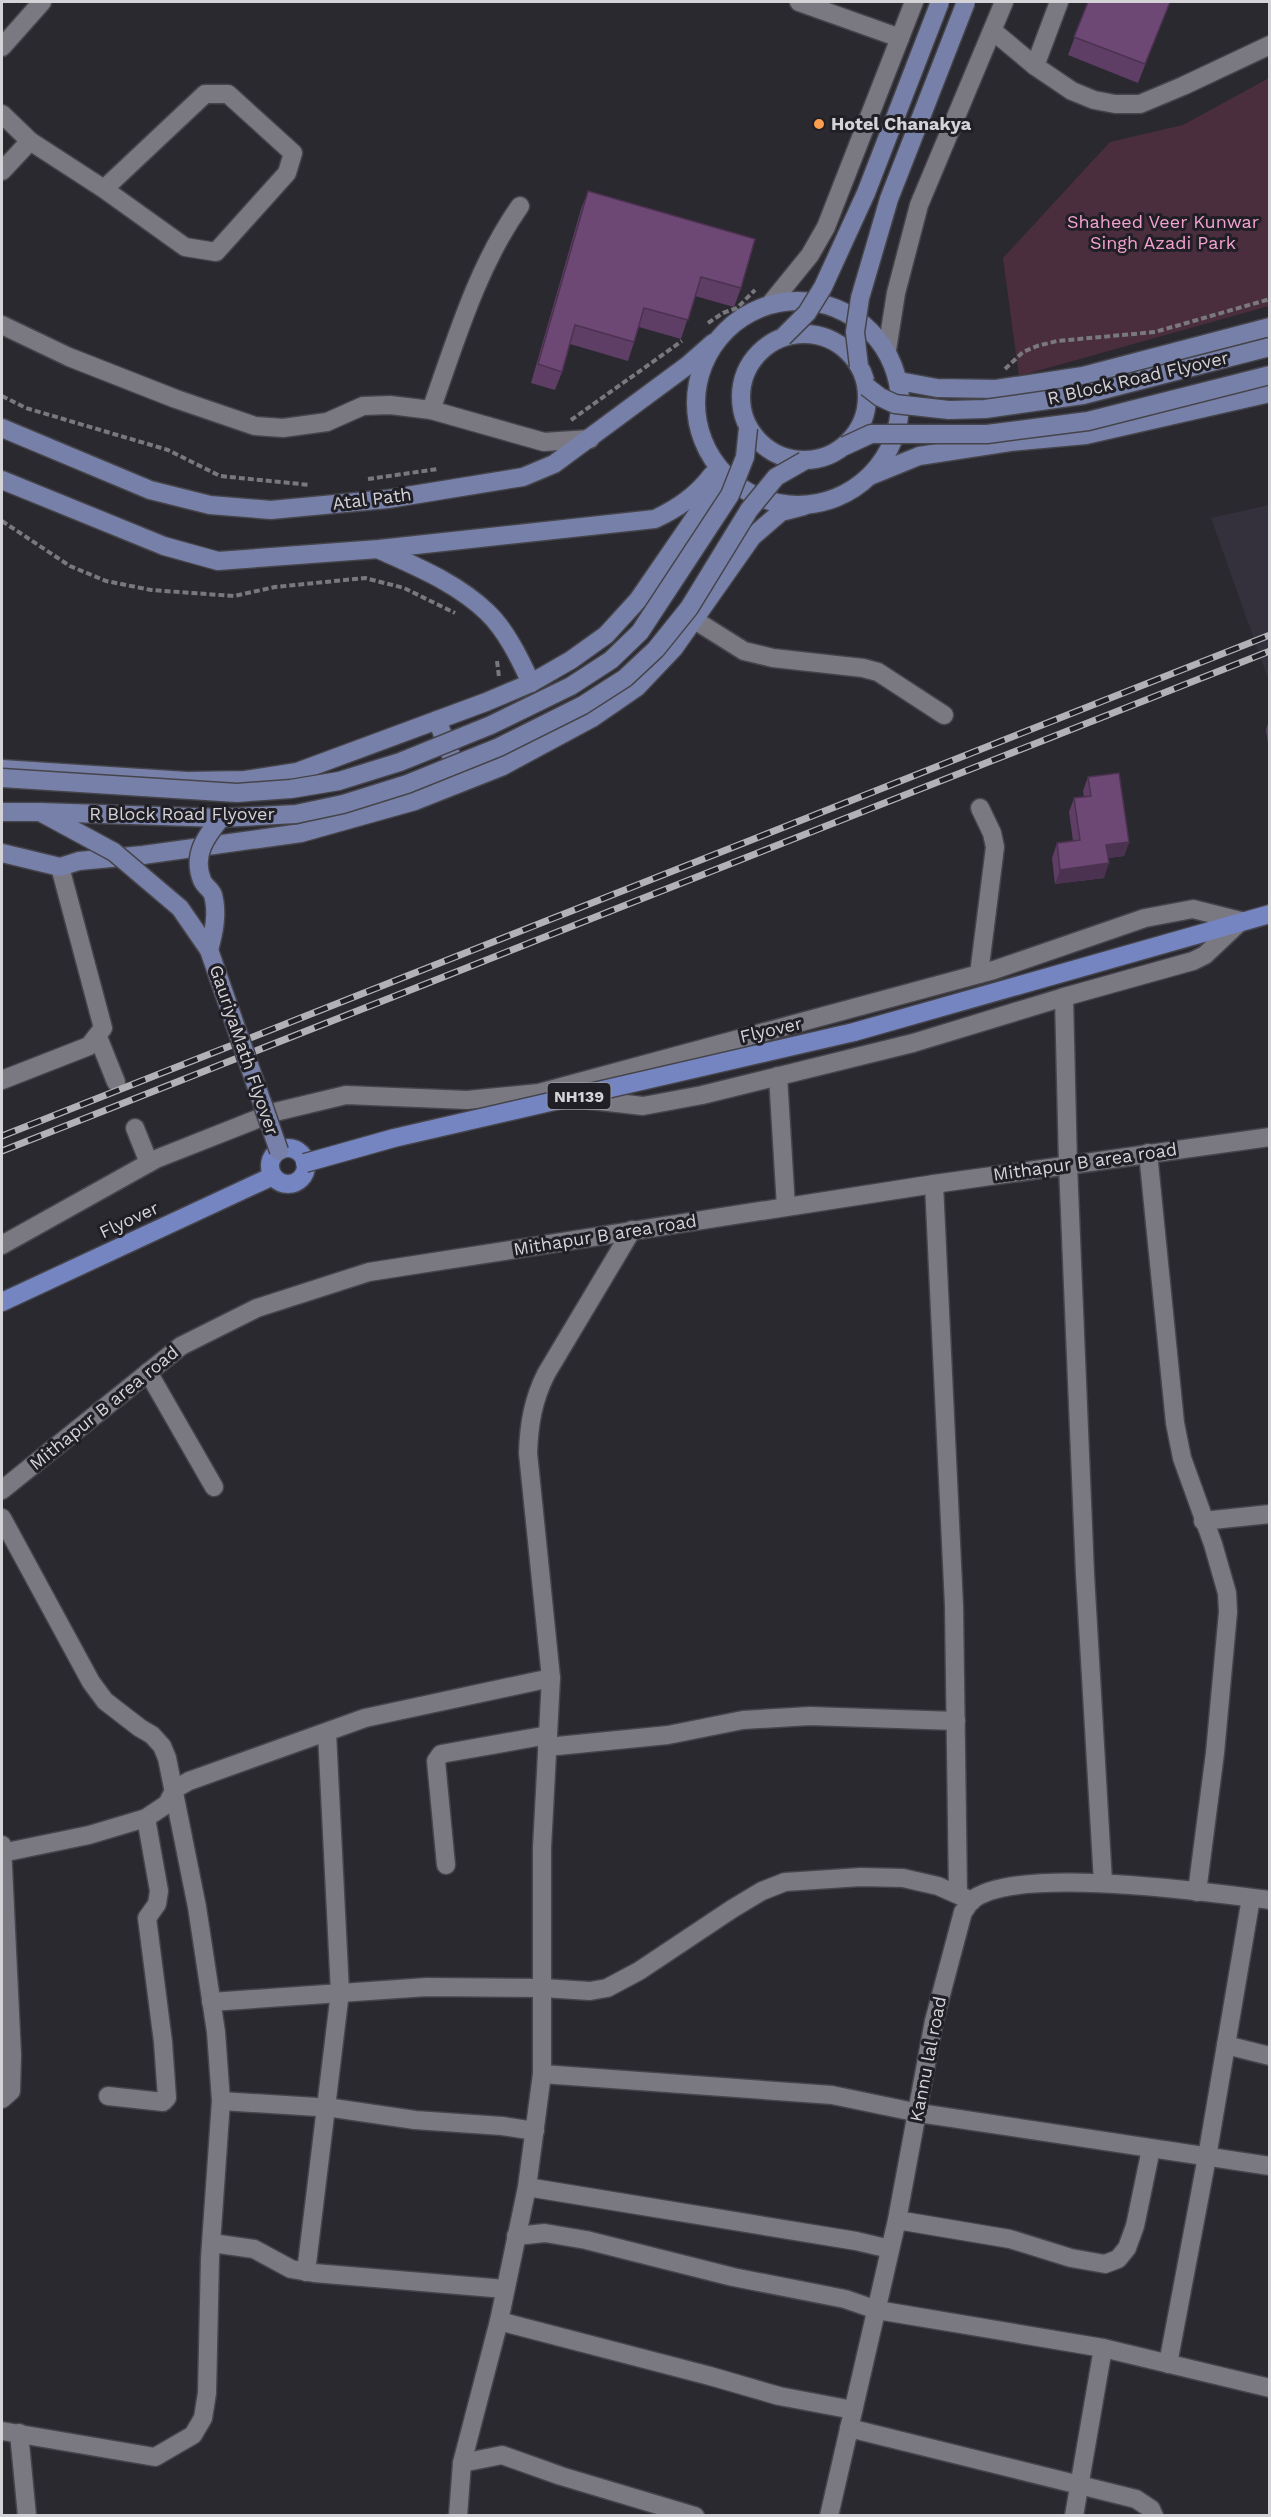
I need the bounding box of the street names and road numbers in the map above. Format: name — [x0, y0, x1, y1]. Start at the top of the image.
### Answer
street label: R Block Road Flyover — [1045, 346, 1231, 409]
street label: Atal Path — [331, 483, 413, 514]
street label: R Block Road Flyover — [89, 803, 275, 824]
street label: GauriyaMath Flyover — [205, 962, 284, 1138]
street label: Flyover — [738, 1012, 804, 1047]
road number: NH139 — [548, 1083, 610, 1109]
street label: Mithapur B area road — [992, 1138, 1178, 1185]
street label: Flyover — [96, 1197, 162, 1242]
street label: Mithapur B area road — [512, 1210, 698, 1259]
street label: Mithapur B area road — [25, 1341, 182, 1474]
street label: Kannu lal road — [905, 1994, 950, 2123]

